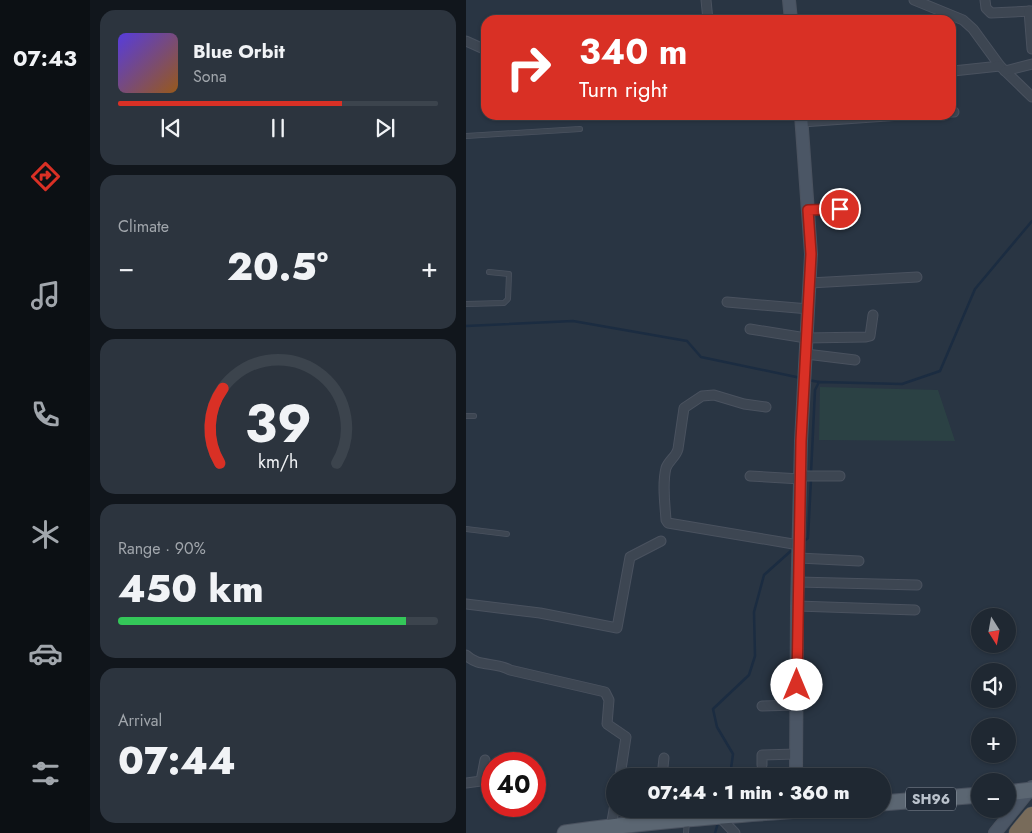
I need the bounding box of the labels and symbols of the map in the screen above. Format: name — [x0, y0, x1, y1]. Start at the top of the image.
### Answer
pin — [819, 188, 861, 230]
north arrow — [971, 608, 1016, 652]
position arrow — [770, 658, 822, 710]
speed limit sign: 40 — [481, 752, 546, 817]
road number: SH96 — [906, 788, 956, 811]

